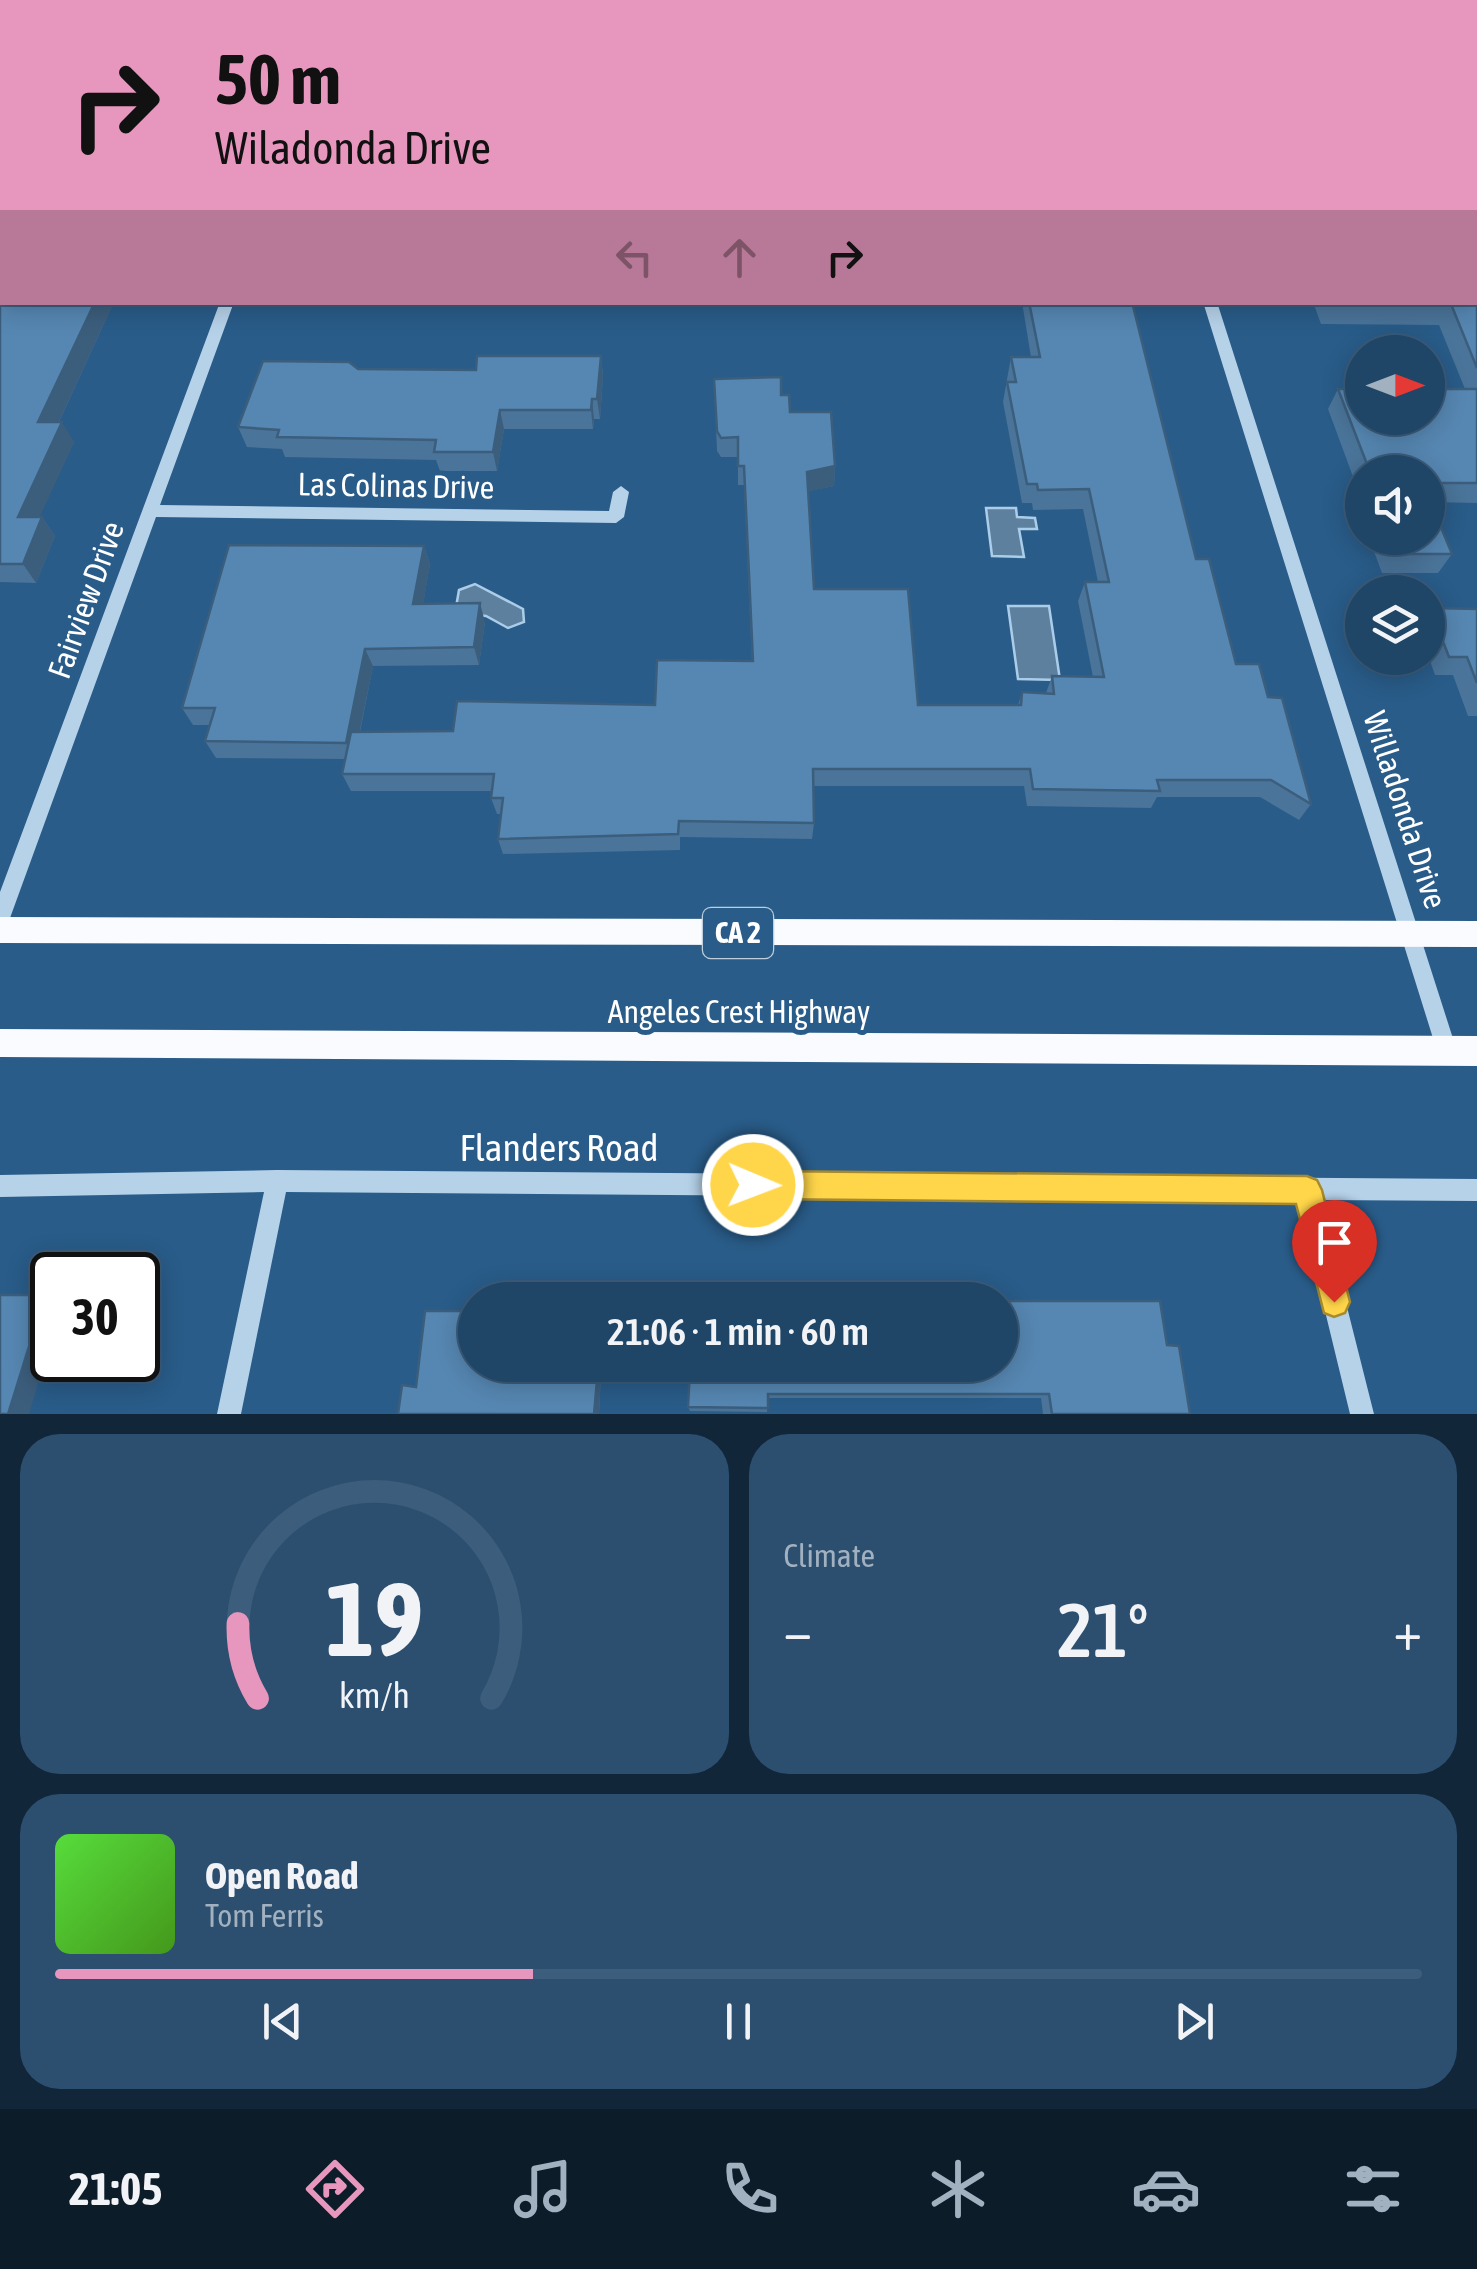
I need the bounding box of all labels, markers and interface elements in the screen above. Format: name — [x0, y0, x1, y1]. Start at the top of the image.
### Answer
text: 50 m — [215, 39, 341, 119]
icon: right — [50, 40, 180, 170]
text: Wiladonda Drive — [215, 122, 491, 174]
icon: left — [607, 230, 662, 285]
icon: ahead — [712, 230, 767, 285]
icon: right — [817, 230, 872, 285]
north arrow — [1345, 335, 1445, 435]
map controls — [1345, 335, 1445, 675]
button: sound — [1345, 455, 1445, 555]
street label: Las Colinas Drive — [297, 465, 495, 506]
street label: Fairview Drive — [40, 516, 131, 683]
button: layers — [1345, 575, 1445, 675]
street label: Willadonda Drive — [1356, 707, 1455, 913]
road number: CA 2 — [703, 908, 773, 958]
street label: Angeles Crest Highway — [608, 993, 870, 1030]
street label: Flanders Road — [459, 1126, 659, 1169]
position arrow — [701, 1133, 805, 1237]
pin — [1292, 1200, 1377, 1303]
icon: arrive — [1307, 1215, 1362, 1270]
speed limit sign: 30 — [30, 1252, 160, 1382]
text: 21:06 · 1 min · 60 m — [607, 1310, 869, 1353]
text: Climate — [784, 1537, 875, 1574]
text: 19 — [325, 1559, 423, 1678]
text: 21° — [1057, 1587, 1148, 1673]
text: − — [784, 1599, 812, 1662]
text: + — [1393, 1599, 1422, 1662]
text: km/h — [339, 1675, 410, 1716]
text: Open Road — [205, 1854, 359, 1897]
text: Tom Ferris — [205, 1897, 324, 1934]
icon: previous — [255, 1994, 310, 2049]
icon: pause — [711, 1994, 766, 2049]
icon: next — [1167, 1994, 1222, 2049]
icon: directions — [300, 2154, 370, 2224]
icon: music — [508, 2154, 578, 2224]
icon: phone — [715, 2154, 785, 2224]
icon: climate — [923, 2154, 993, 2224]
icon: car — [1131, 2154, 1201, 2224]
icon: filters — [1338, 2154, 1408, 2224]
text: 21:05 — [69, 2163, 162, 2215]

